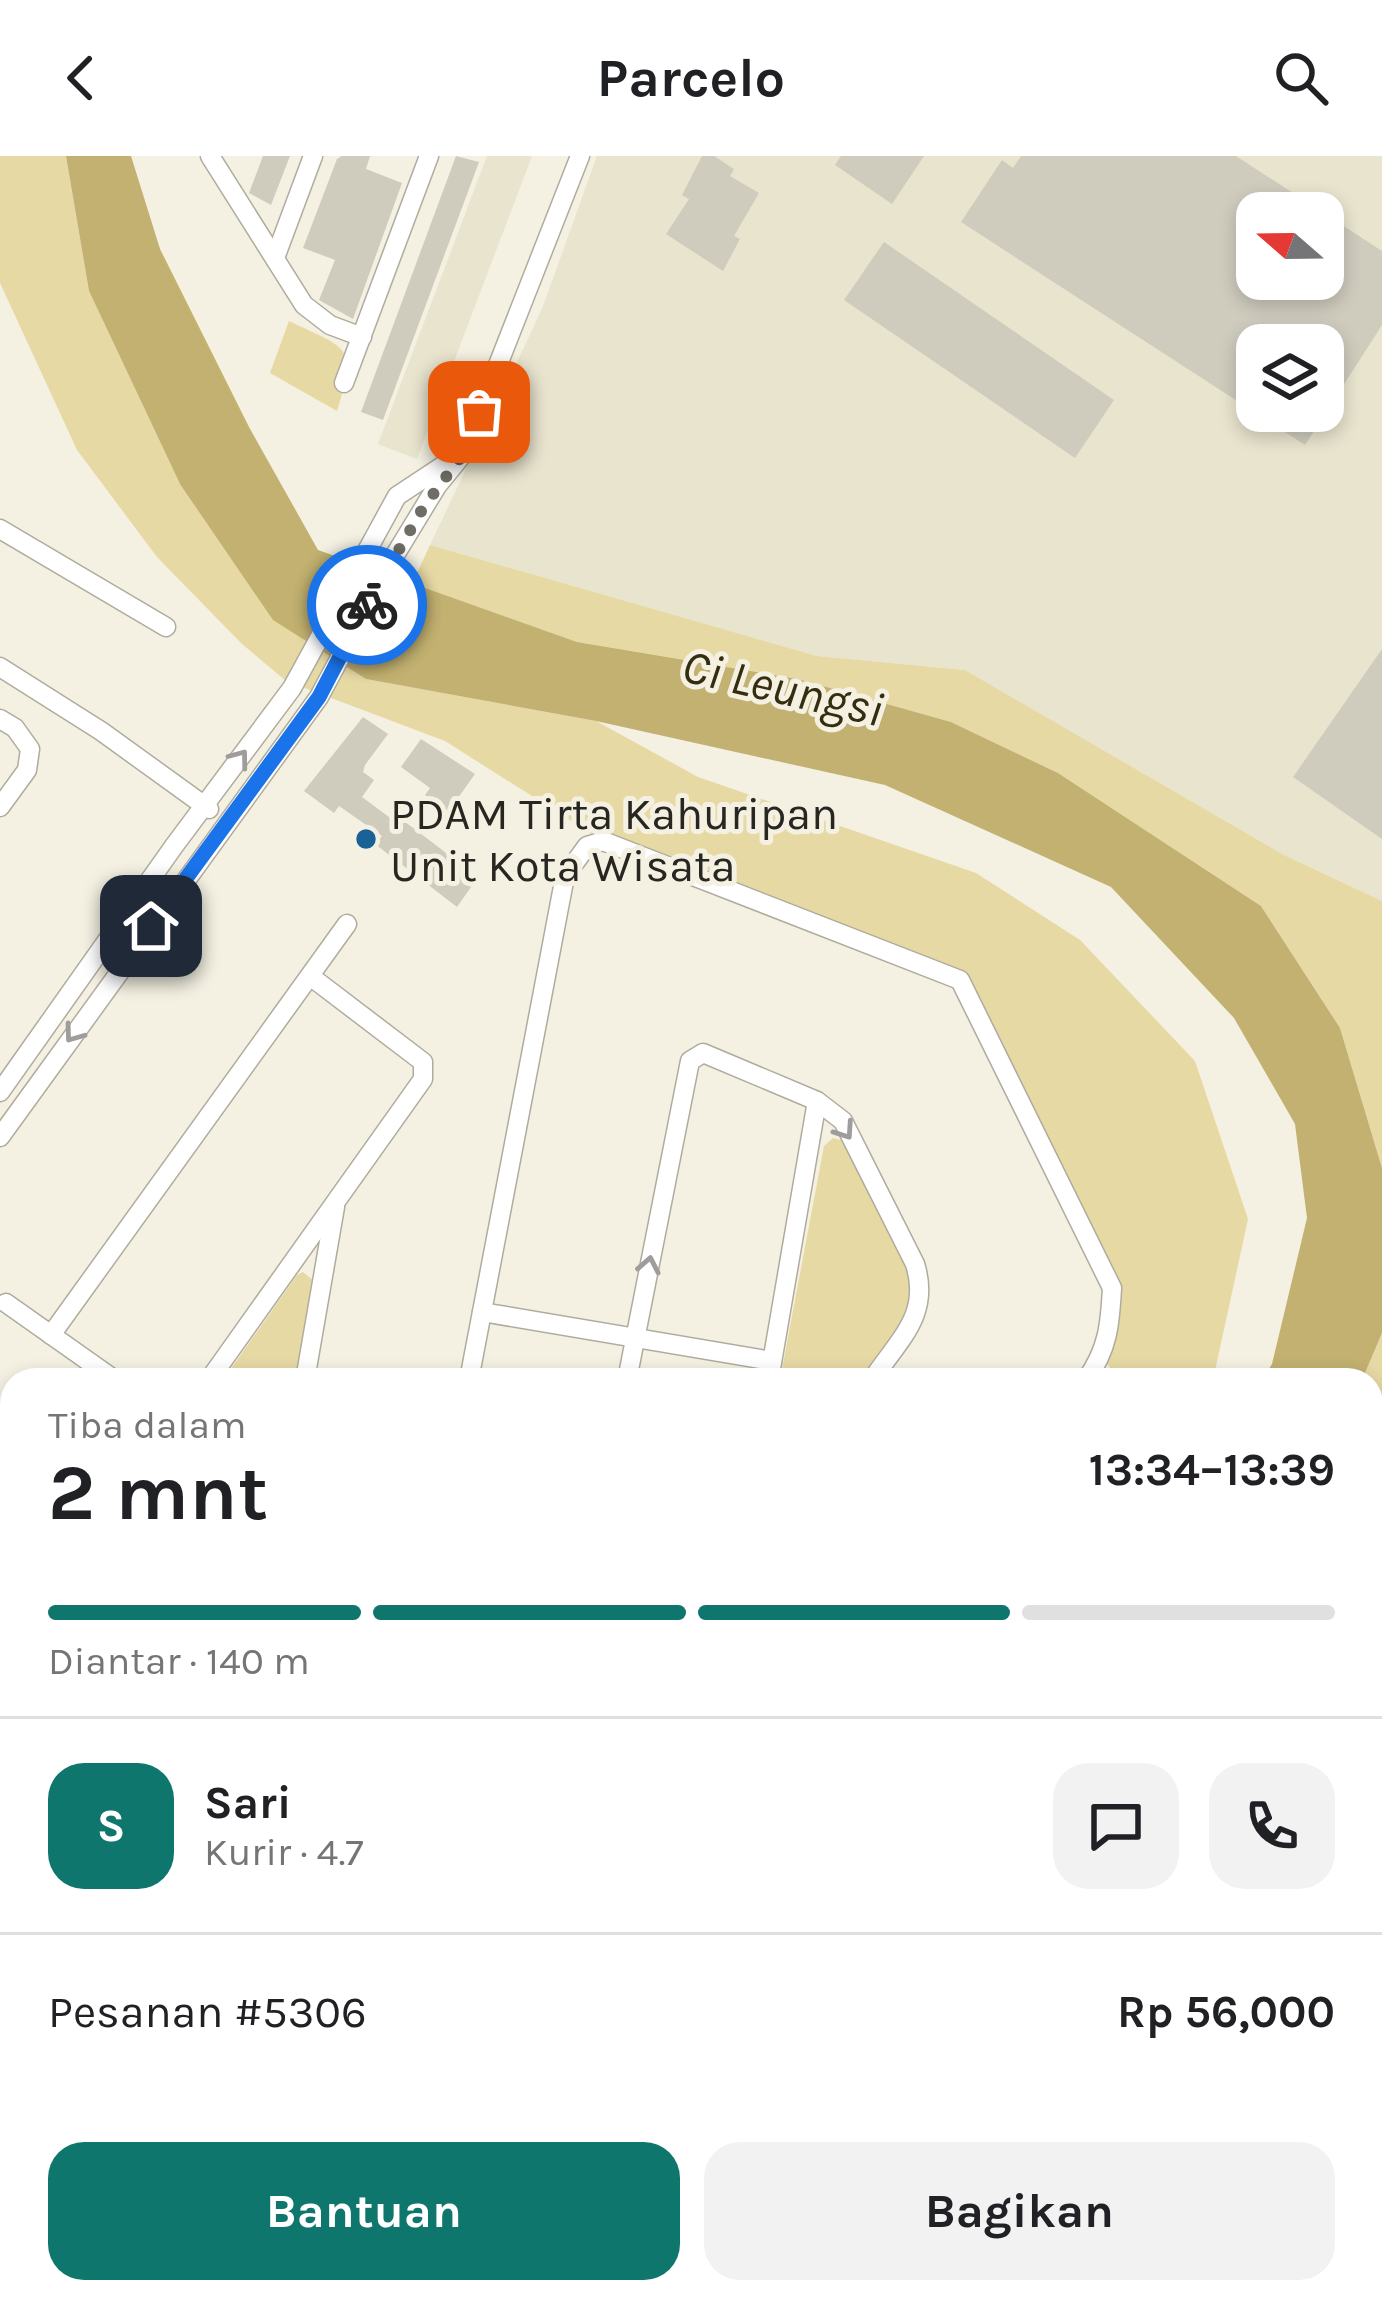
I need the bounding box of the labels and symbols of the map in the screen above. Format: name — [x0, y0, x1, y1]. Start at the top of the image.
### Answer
north arrow — [1236, 192, 1344, 300]
pin — [428, 361, 530, 463]
courier — [307, 545, 427, 665]
water label: Ci Leungsi — [677, 638, 889, 739]
one-way arrow — [225, 750, 247, 771]
place label: PDAM Tirta Kahuripan Unit Kota Wisata — [390, 788, 838, 892]
marker: PDAM Tirta Kahuripan Unit Kota Wisata — [353, 826, 379, 852]
pin — [100, 875, 202, 977]
one-way arrow — [66, 1021, 88, 1042]
one-way arrow — [831, 1118, 853, 1140]
one-way arrow — [635, 1256, 661, 1276]

